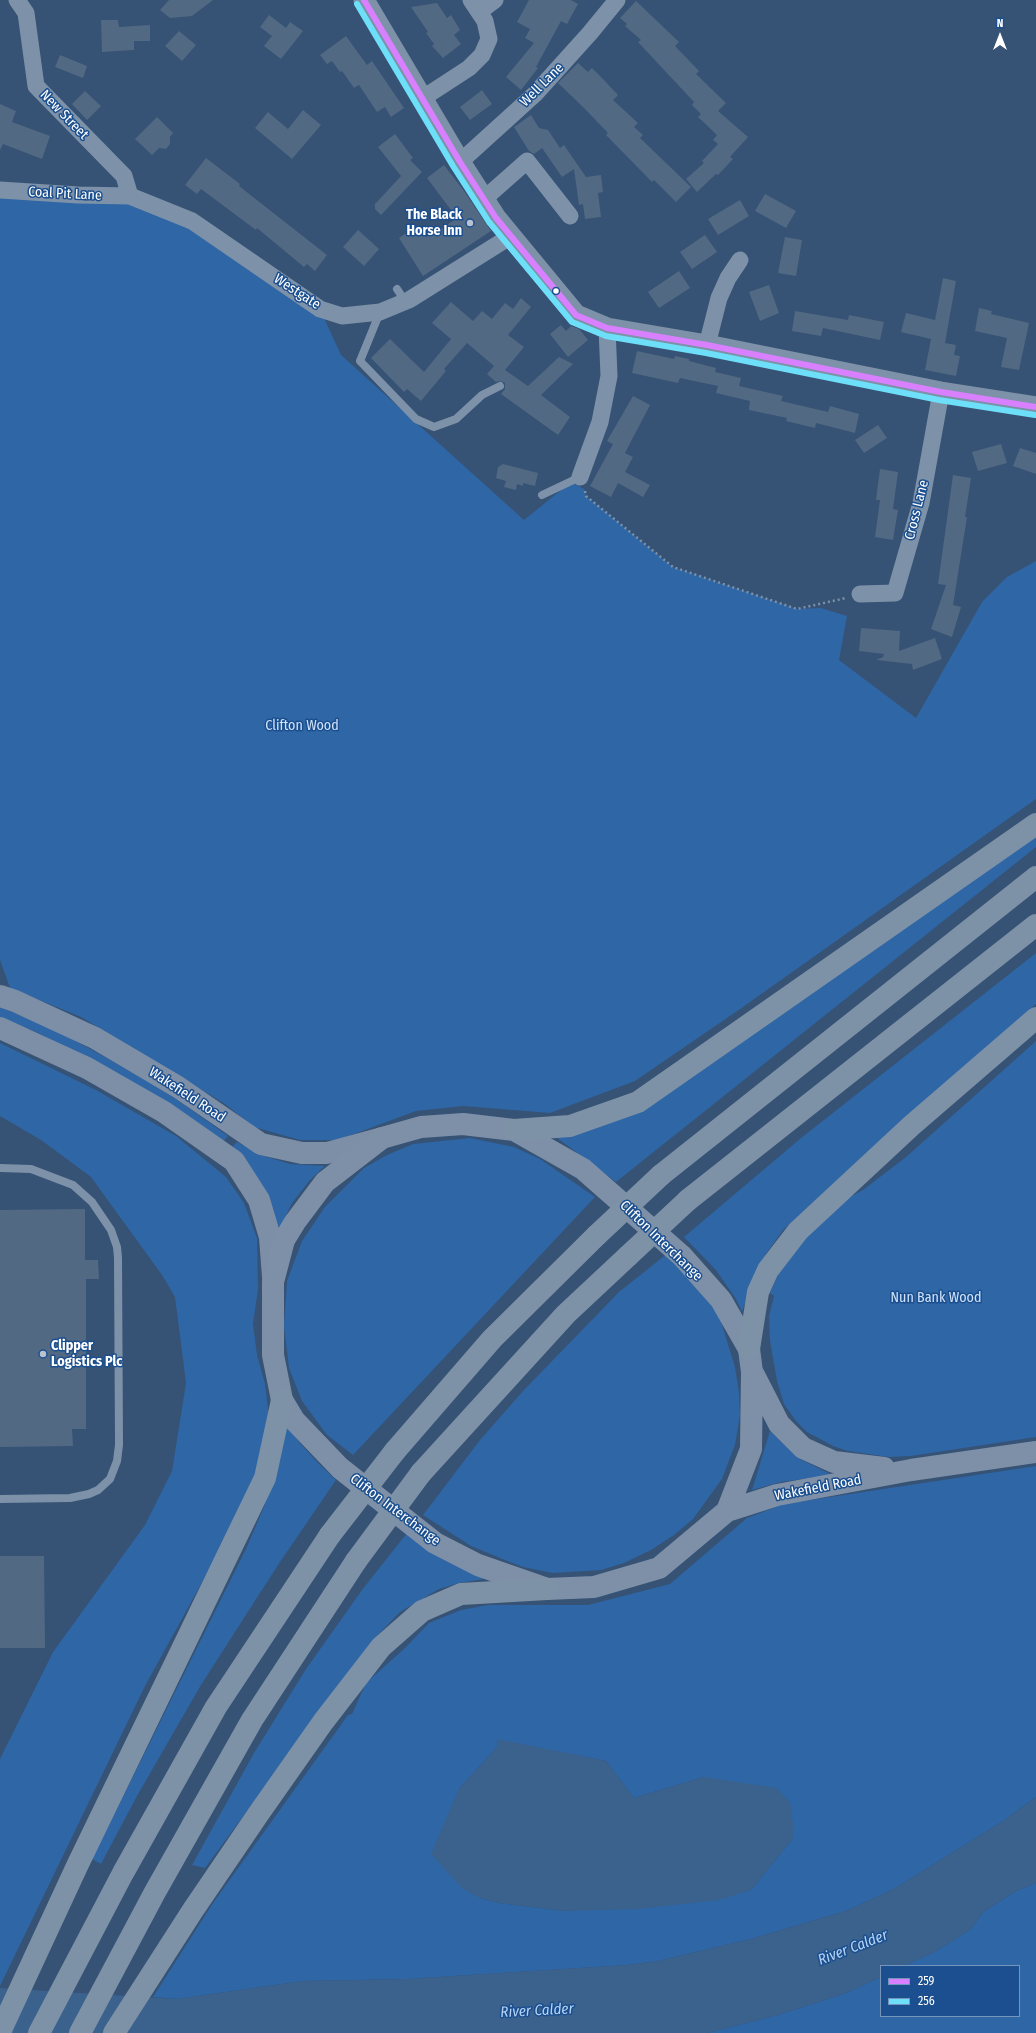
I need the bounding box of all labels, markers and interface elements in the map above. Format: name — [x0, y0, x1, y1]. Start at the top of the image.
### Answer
north arrow — [980, 16, 1020, 56]
text: N — [997, 17, 1003, 30]
street label: Well Lane — [517, 60, 567, 110]
street label: New Street — [36, 87, 92, 143]
street label: Coal Pit Lane — [28, 184, 102, 204]
place label: The Black Horse Inn — [406, 207, 462, 240]
marker: The Black Horse Inn — [465, 218, 475, 228]
street label: Westgate — [271, 271, 323, 313]
unlabelled marker — [551, 286, 561, 296]
street label: Cross Lane — [901, 478, 933, 542]
park label: Clifton Wood — [265, 718, 339, 734]
street label: Wakefield Road — [146, 1064, 228, 1126]
street label: Clifton Interchange — [616, 1197, 706, 1285]
park label: Nun Bank Wood — [891, 1290, 981, 1306]
place label: Clipper Logistics Plc — [51, 1338, 122, 1370]
marker: Clipper Logistics Plc — [38, 1349, 48, 1359]
street label: Clifton Interchange — [347, 1471, 443, 1549]
street label: Wakefield Road — [773, 1471, 863, 1505]
water label: River Calder — [815, 1926, 891, 1970]
legend — [880, 1965, 1020, 2017]
text: 259 — [918, 1974, 934, 1988]
text: 256 — [918, 1994, 935, 2008]
water label: River Calder — [500, 2000, 574, 2022]

